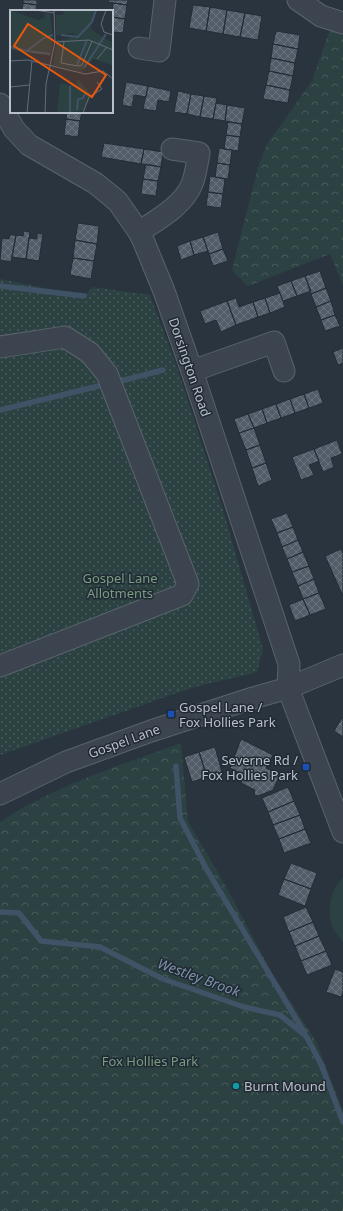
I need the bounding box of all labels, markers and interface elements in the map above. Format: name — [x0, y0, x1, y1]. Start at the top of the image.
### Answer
inset map — [10, 10, 113, 113]
street label: Dorsington Road — [165, 315, 215, 419]
park label: Gospel Lane Allotments — [82, 569, 158, 602]
place label: Gospel Lane / Fox Hollies Park — [179, 698, 276, 731]
marker: Gospel Lane / Fox Hollies Park — [166, 709, 176, 719]
street label: Gospel Lane — [86, 720, 162, 762]
place label: Severne Rd / Fox Hollies Park — [201, 751, 298, 784]
marker: Severne Rd / Fox Hollies Park — [301, 762, 311, 772]
water label: Westley Brook — [155, 953, 244, 1001]
park label: Fox Hollies Park — [102, 1052, 198, 1070]
place label: Burnt Mound — [244, 1077, 326, 1095]
marker: Burnt Mound — [231, 1081, 241, 1091]

